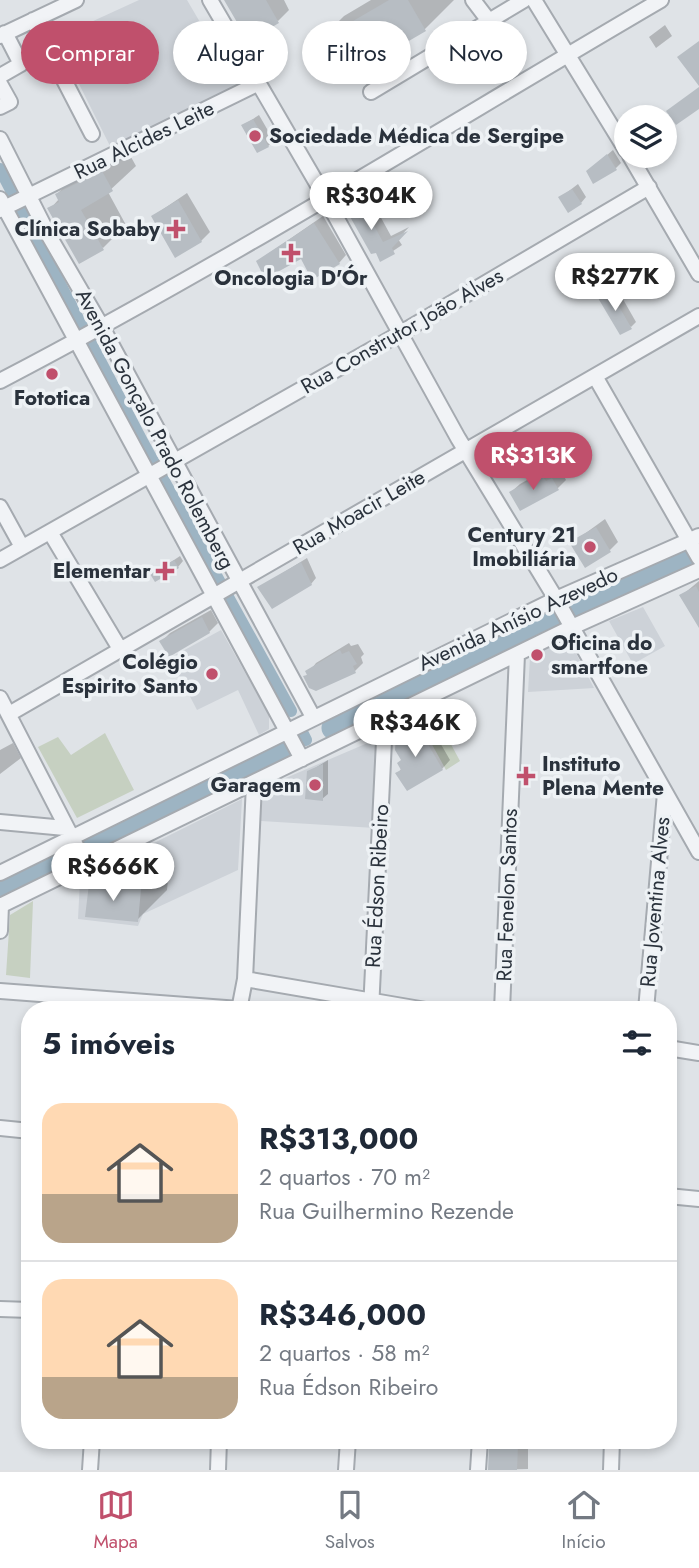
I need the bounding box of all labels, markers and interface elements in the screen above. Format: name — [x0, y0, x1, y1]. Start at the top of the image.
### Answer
chip: Comprar — [21, 21, 159, 84]
chip: Alugar — [173, 21, 288, 84]
chip: Filtros — [302, 21, 411, 84]
chip: Novo — [425, 21, 527, 84]
street label: Rua Alcides Leite — [69, 93, 219, 187]
map controls — [614, 105, 677, 168]
button: layers — [614, 105, 677, 168]
place label: Sociedade Médica de Sergipe — [269, 121, 564, 151]
marker: Sociedade Médica de Sergipe — [247, 128, 263, 144]
pin: R$304K — [314, 173, 428, 232]
text: R$304K — [326, 178, 416, 212]
place label: Clínica Sobaby — [15, 214, 161, 244]
marker: Clínica Sobaby — [166, 219, 186, 239]
marker: Oncologia D'Ór — [281, 243, 301, 263]
pin: R$277K — [558, 254, 672, 313]
text: R$277K — [571, 259, 659, 293]
street label: Rua Construtor João Alves — [295, 261, 509, 401]
place label: Oncologia D'Ór — [214, 263, 368, 293]
street label: Avenida Gonçalo Prado Rolemberg — [68, 283, 242, 575]
marker: Fototica — [44, 366, 60, 382]
place label: Fototica — [14, 383, 90, 413]
pin: R$313K — [476, 433, 590, 492]
text: R$313K — [490, 438, 576, 472]
street label: Rua Moacir Leite — [287, 462, 431, 562]
place label: Century 21 Imobiliária — [467, 520, 576, 574]
marker: Century 21 Imobiliária — [582, 539, 598, 555]
place label: Elementar — [53, 556, 151, 586]
street label: Avenida Anísio Azevedo — [413, 559, 623, 679]
marker: Elementar — [157, 563, 173, 579]
place label: Oficina do smartfone — [551, 628, 652, 682]
place label: Colégio Espirito Santo — [62, 647, 198, 701]
marker: Oficina do smartfone — [529, 647, 545, 663]
marker: Colégio Espirito Santo — [204, 666, 220, 682]
pin: R$346K — [358, 700, 472, 759]
text: R$346K — [370, 705, 461, 739]
place label: Instituto Plena Mente — [542, 749, 664, 803]
marker: Instituto Plena Mente — [516, 766, 536, 786]
place label: Garagem — [211, 770, 301, 800]
marker: Garagem — [307, 777, 323, 793]
street label: Rua Édson Ribeiro — [358, 803, 396, 969]
street label: Rua Fenelon Santos — [489, 808, 525, 982]
street label: Rua Joventina Alves — [633, 816, 677, 988]
pin: R$666K — [56, 844, 170, 903]
text: R$666K — [67, 849, 159, 883]
text: 5 imóveis — [42, 1022, 175, 1065]
icon: filters — [618, 1024, 656, 1062]
text: R$313,000 — [259, 1117, 418, 1160]
icon: home — [98, 1131, 182, 1215]
text: 2 quartos · 70 m² — [259, 1160, 430, 1194]
text: Rua Guilhermino Rezende — [259, 1194, 514, 1228]
text: R$346,000 — [259, 1293, 426, 1336]
icon: home — [98, 1307, 182, 1391]
text: 2 quartos · 58 m² — [259, 1336, 430, 1370]
text: Rua Édson Ribeiro — [259, 1370, 438, 1404]
tab: Mapa — [93, 1486, 138, 1555]
tab: Salvos — [325, 1486, 375, 1555]
tab: Início — [562, 1486, 606, 1555]

